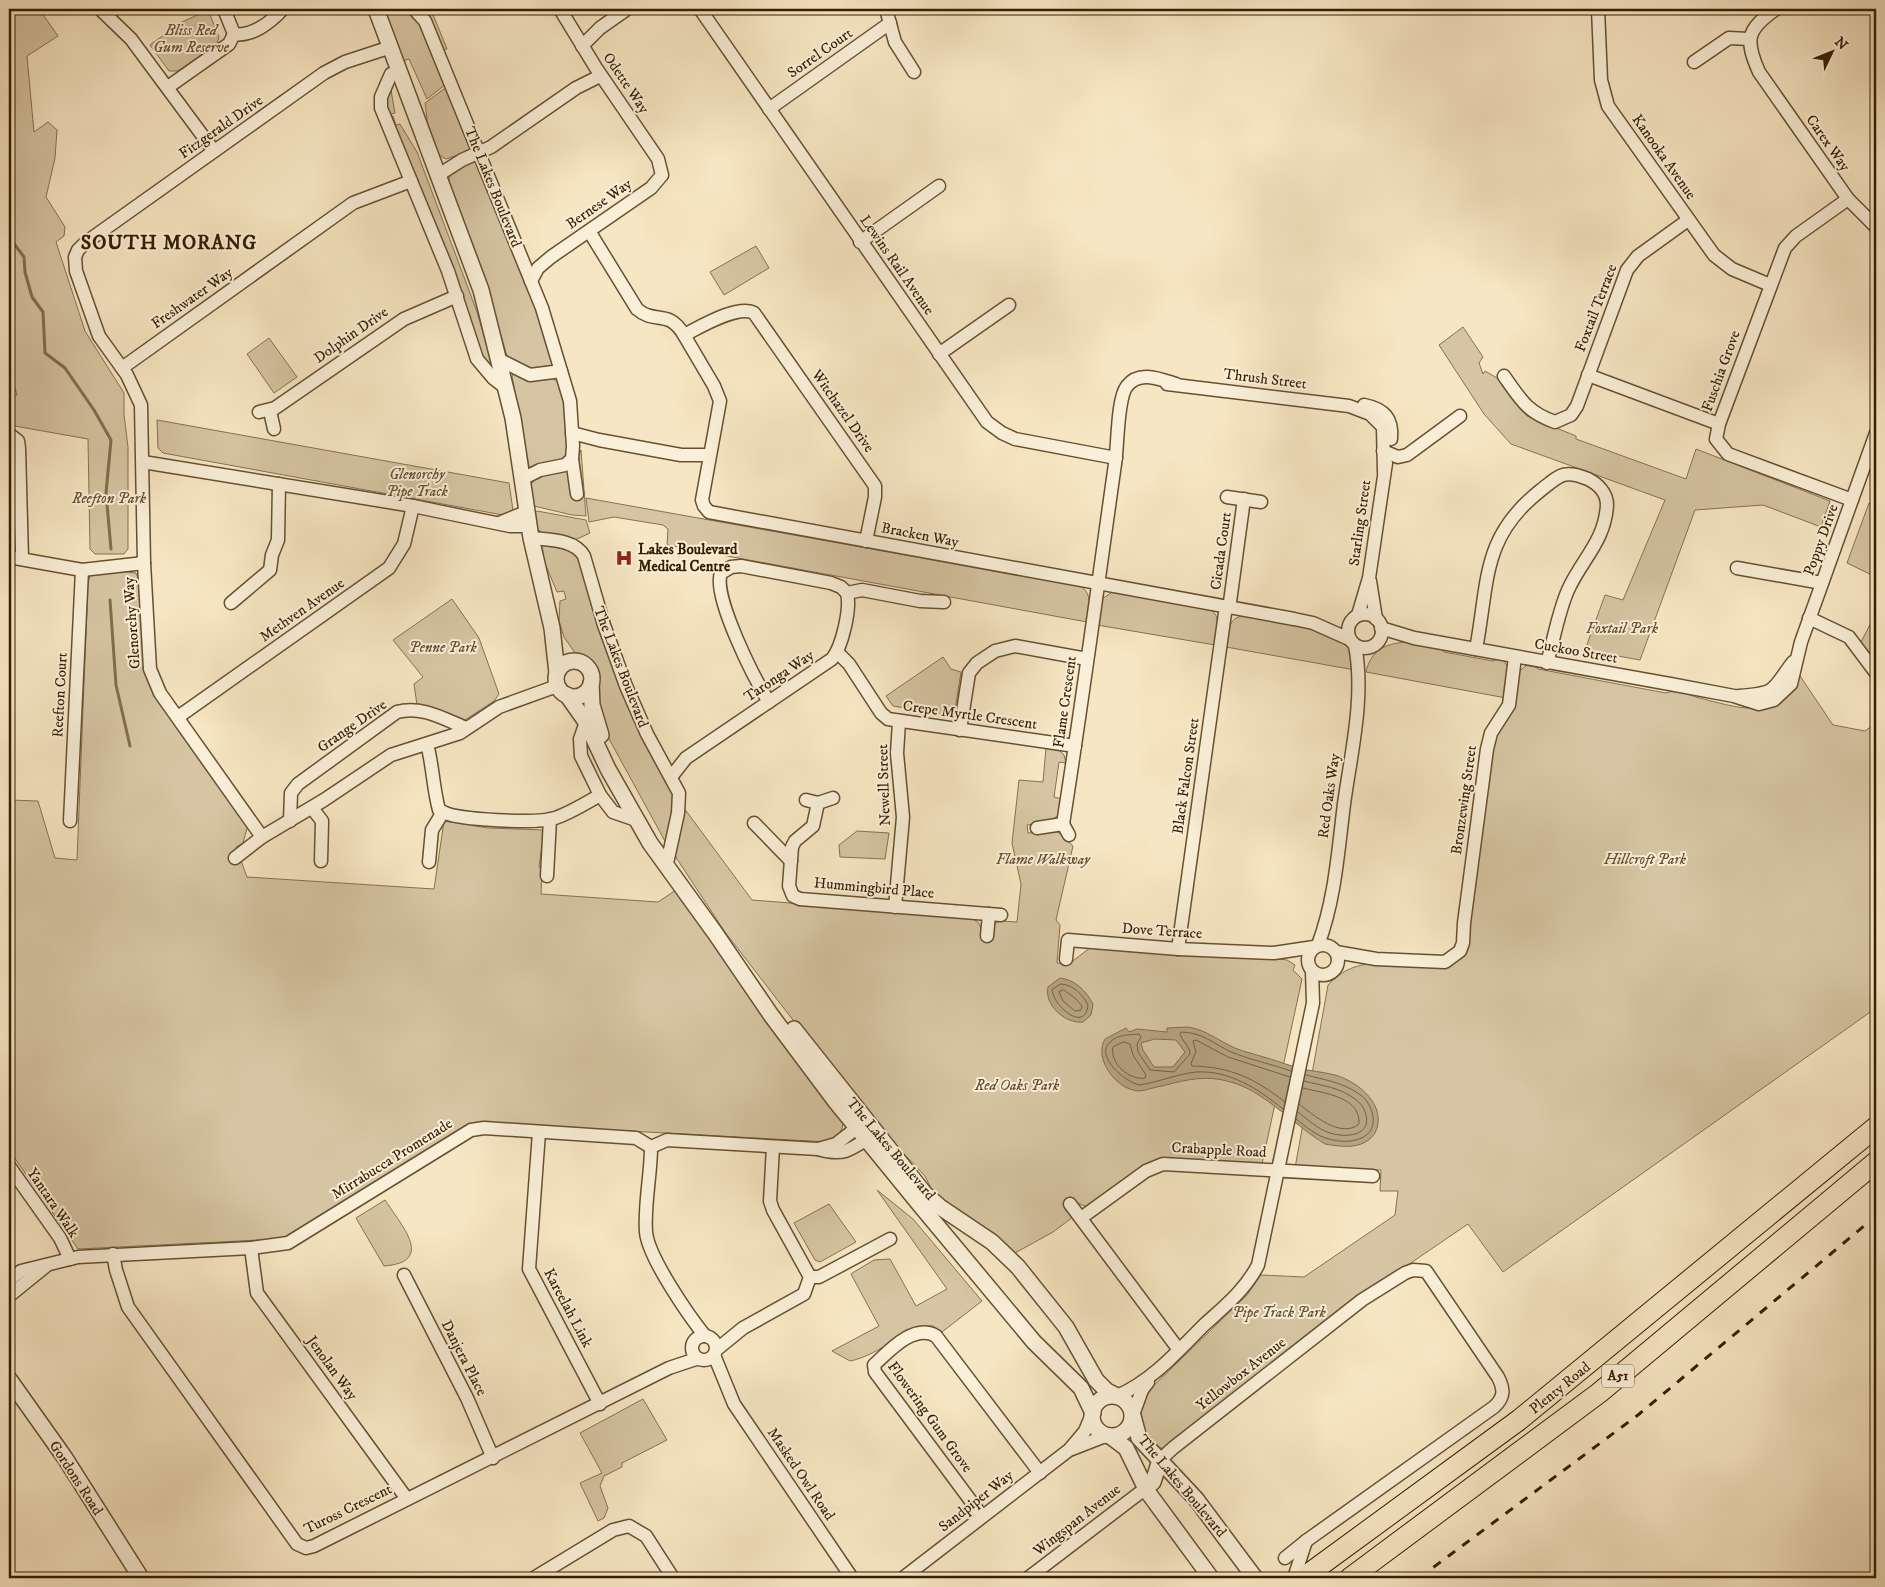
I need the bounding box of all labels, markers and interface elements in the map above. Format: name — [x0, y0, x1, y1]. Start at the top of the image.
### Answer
park label: Bliss Red Gum Reserve — [153, 21, 230, 57]
street label: Sorrel Court — [784, 24, 856, 82]
north arrow — [1808, 28, 1858, 78]
text: N — [1830, 33, 1852, 55]
street label: Odette Way — [599, 49, 654, 118]
street label: Fitzgerald Drive — [175, 91, 267, 163]
street label: Kanooka Avenue — [1628, 111, 1700, 203]
street label: Carex Way — [1802, 111, 1855, 176]
street label: The Lakes Boulevard — [460, 124, 526, 250]
street label: Bernese Way — [562, 174, 636, 234]
street label: Lewins Rail Avenue — [855, 211, 939, 319]
district label: SOUTH MORANG — [81, 231, 257, 256]
street label: Foxtail Terrace — [1571, 261, 1621, 355]
street label: Freshwater Way — [148, 262, 237, 333]
street label: Dolphin Drive — [310, 302, 392, 368]
street label: Fuschia Grove — [1698, 328, 1744, 414]
street label: Thrush Street — [1222, 364, 1308, 394]
street label: Witchazel Drive — [807, 365, 879, 456]
park label: Glenorchy Pipe Track — [386, 465, 449, 501]
street label: Starling Street — [1345, 479, 1375, 567]
park label: Reefton Park — [71, 489, 147, 508]
street label: Poppy Drive — [1799, 502, 1843, 578]
street label: Cicada Court — [1206, 511, 1236, 591]
street label: Bracken Way — [880, 518, 961, 552]
place label: Lakes Boulevard Medical Centre — [638, 540, 738, 576]
hospital icon: Lakes Boulevard Medical Centre — [614, 548, 634, 568]
street label: Methven Avenue — [256, 574, 348, 646]
street label: Glenorchy Way — [119, 575, 145, 670]
street label: The Lakes Boulevard — [589, 604, 653, 731]
park label: Foxtail Park — [1586, 619, 1659, 638]
street label: Cuckoo Street — [1533, 634, 1619, 668]
park label: Penne Park — [409, 638, 478, 657]
street label: Taronga Way — [740, 645, 818, 706]
street label: Reefton Court — [48, 652, 72, 738]
street label: Flame Crescent — [1049, 655, 1081, 749]
street label: Grange Drive — [314, 695, 390, 757]
street label: Crepe Myrtle Crescent — [902, 696, 1039, 734]
street label: Black Falcon Street — [1168, 716, 1204, 835]
street label: Newell Street — [873, 744, 895, 826]
street label: Bronzewing Street — [1447, 744, 1481, 856]
street label: Red Oaks Way — [1314, 751, 1344, 840]
park label: Flame Walkway — [996, 850, 1091, 869]
park label: Hillcroft Park — [1603, 850, 1687, 869]
street label: Hummingbird Place — [813, 873, 935, 903]
street label: Dove Terrace — [1121, 919, 1203, 943]
park label: Red Oaks Park — [974, 1076, 1060, 1095]
street label: The Lakes Boulevard — [843, 1094, 940, 1205]
street label: Mirrabucca Promenade — [328, 1114, 456, 1204]
street label: Crabapple Road — [1171, 1138, 1268, 1162]
street label: Yantara Walk — [23, 1164, 84, 1242]
street label: Kareelah Link — [539, 1265, 597, 1351]
park label: Pipe Track Park — [1232, 1303, 1326, 1322]
street label: Danjera Place — [437, 1317, 491, 1399]
street label: Jenolan Way — [301, 1330, 362, 1405]
street label: Yellowbox Avenue — [1192, 1333, 1290, 1415]
street label: Plenty Road — [1526, 1357, 1595, 1418]
street label: Flowering Gum Grove — [883, 1358, 977, 1476]
road number: A51 — [1602, 1364, 1634, 1388]
street label: Masked Owl Road — [763, 1424, 839, 1525]
street label: The Lakes Boulevard — [1134, 1431, 1231, 1542]
street label: Gordons Road — [45, 1437, 107, 1519]
street label: Sandpiper Way — [935, 1465, 1018, 1536]
street label: Tuross Crescent — [301, 1479, 395, 1538]
street label: Wingspan Avenue — [1029, 1480, 1125, 1561]

